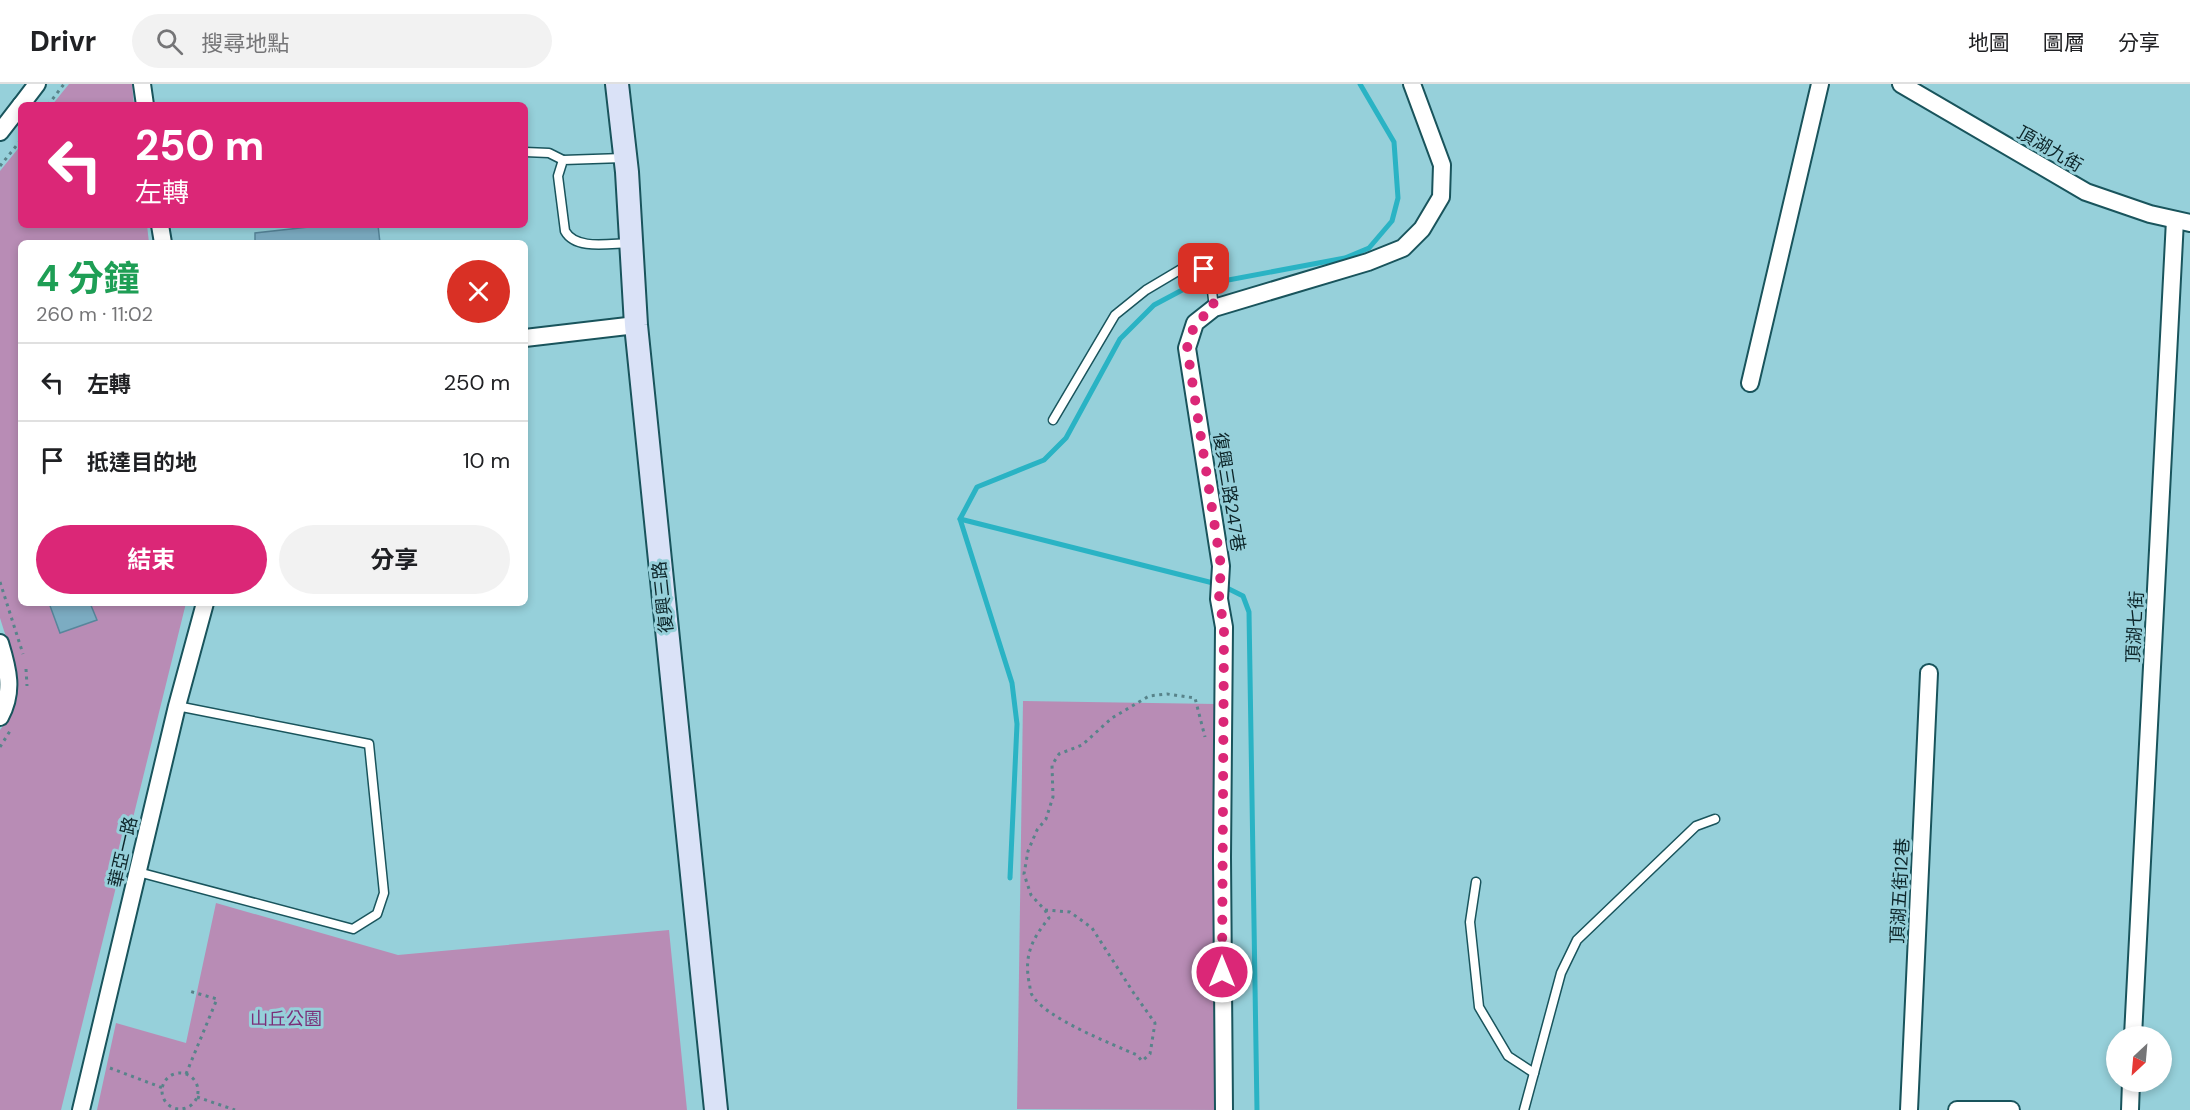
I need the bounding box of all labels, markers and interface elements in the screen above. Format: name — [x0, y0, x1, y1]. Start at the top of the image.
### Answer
search box — [132, 14, 552, 68]
text: Drivr — [30, 23, 96, 60]
icon: search — [153, 25, 186, 58]
text: 搜尋地點 — [201, 29, 289, 58]
text: 地圖 — [1968, 29, 2010, 57]
text: 圖層 — [2043, 29, 2085, 57]
text: 分享 — [2118, 29, 2160, 57]
text: 250 m — [135, 118, 264, 173]
street label: 頂湖九街 — [2013, 121, 2087, 177]
icon: left — [36, 126, 114, 204]
text: 左轉 — [135, 175, 189, 210]
pin — [1178, 243, 1229, 294]
icon: arrive — [1187, 252, 1220, 285]
text: 4 分鐘 — [36, 255, 140, 302]
button: close — [447, 260, 510, 323]
text: 260 m · 11:02 — [36, 301, 153, 327]
icon: left — [36, 366, 69, 399]
text: 250 m — [443, 368, 510, 397]
text: 左轉 — [87, 370, 131, 399]
street label: 復興三路247巷 — [1208, 431, 1250, 553]
icon: arrive — [36, 444, 69, 477]
text: 10 m — [463, 446, 510, 475]
text: 抵達目的地 — [87, 448, 197, 477]
button: 結束 — [36, 525, 267, 594]
button: 分享 — [279, 525, 510, 594]
street label: 復興三路 — [647, 560, 679, 634]
street label: 頂湖七街 — [2121, 590, 2149, 664]
street label: 華亞一路 — [103, 814, 143, 890]
street label: 頂湖五街12巷 — [1885, 837, 1915, 945]
position arrow — [1190, 940, 1254, 1004]
park label: 山丘公園 — [250, 1007, 322, 1031]
north arrow — [2106, 1026, 2172, 1092]
map controls — [2106, 1026, 2172, 1092]

